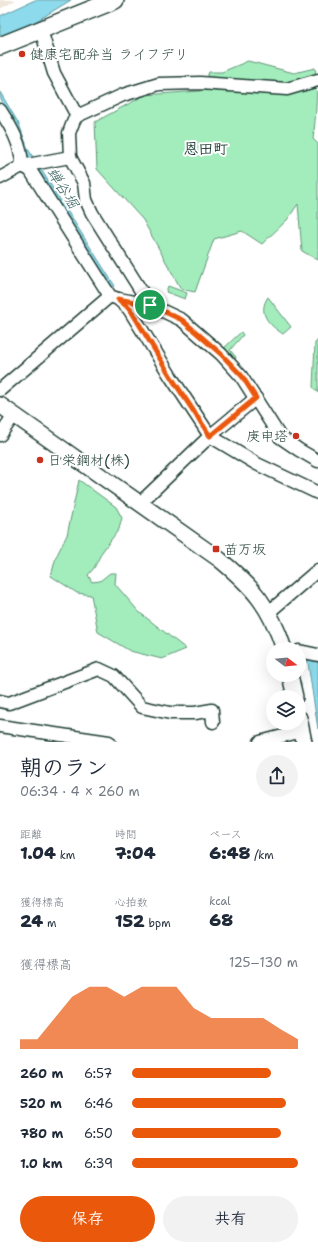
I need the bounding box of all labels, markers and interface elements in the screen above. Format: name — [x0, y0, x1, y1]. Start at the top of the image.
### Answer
place label: 健康宅配弁当 ライフデリ — [30, 45, 188, 63]
marker: 健康宅配弁当 ライフデリ — [17, 49, 27, 59]
district label: 恩田町 — [183, 139, 229, 159]
water label: 蝉谷堀 — [43, 164, 84, 213]
pin — [133, 288, 167, 322]
icon: arrive — [139, 294, 161, 316]
place label: 庚申塔 — [246, 427, 288, 445]
marker: 庚申塔 — [291, 431, 301, 441]
place label: 日栄鋼材(株) — [48, 451, 130, 469]
marker: 日栄鋼材(株) — [35, 455, 45, 465]
place label: 苗万坂 — [224, 540, 266, 558]
marker: 苗万坂 — [211, 544, 221, 554]
north arrow — [266, 642, 306, 682]
map controls — [266, 642, 306, 730]
button: layers — [266, 690, 306, 730]
text: 朝のラン — [20, 753, 108, 782]
button: share — [256, 755, 298, 797]
text: 06:34 · 4 × 260 m — [20, 783, 140, 800]
text: 距離 — [20, 827, 42, 842]
text: 時間 — [115, 827, 137, 842]
text: ペース — [209, 827, 242, 842]
text: 1.04 — [20, 842, 56, 864]
text: 7:04 — [115, 842, 156, 864]
text: 6:48 — [209, 842, 250, 864]
text: km — [56, 848, 75, 863]
text: /km — [250, 848, 274, 863]
text: kcal — [209, 894, 231, 909]
text: 獲得標高 — [20, 895, 64, 910]
text: 心拍数 — [115, 895, 148, 910]
text: 68 — [209, 909, 233, 931]
text: 24 — [20, 910, 43, 932]
text: 152 — [115, 910, 145, 932]
text: m — [43, 916, 56, 931]
text: bpm — [145, 916, 171, 931]
text: 125–130 m — [229, 954, 298, 971]
text: 獲得標高 — [20, 956, 72, 973]
text: 260 m — [20, 1065, 63, 1082]
text: 6:57 — [84, 1065, 112, 1082]
text: 520 m — [20, 1095, 62, 1112]
text: 6:46 — [84, 1095, 113, 1112]
text: 780 m — [20, 1125, 63, 1142]
text: 6:50 — [84, 1125, 113, 1142]
text: 1.0 km — [20, 1155, 62, 1172]
text: 6:39 — [84, 1155, 113, 1172]
button: 保存 — [20, 1196, 155, 1242]
button: 共有 — [163, 1196, 298, 1242]

